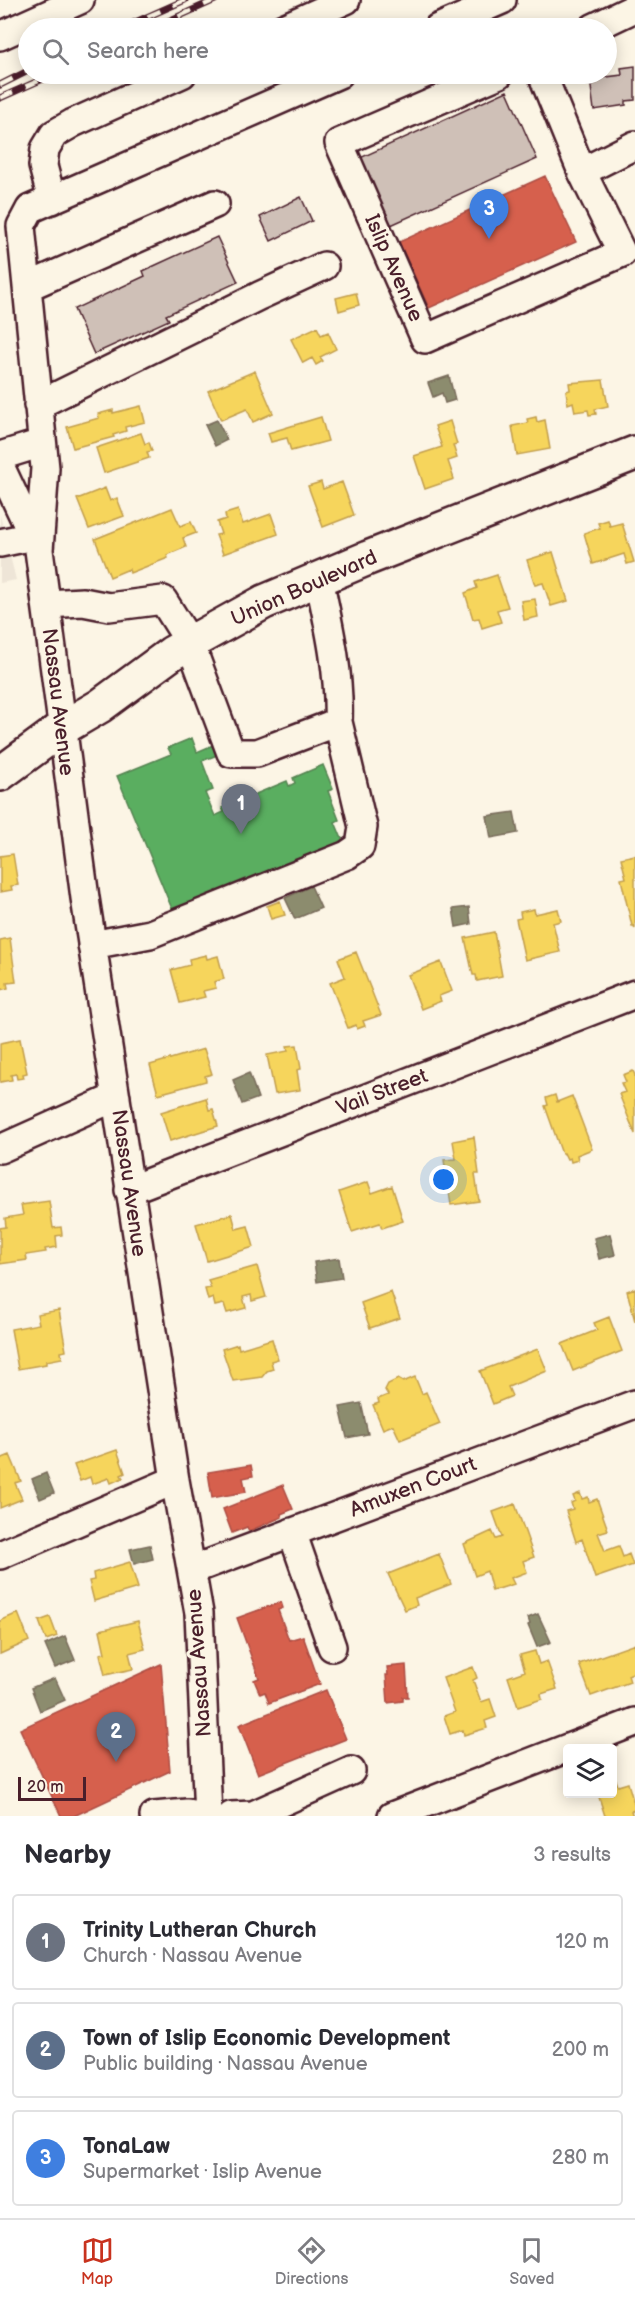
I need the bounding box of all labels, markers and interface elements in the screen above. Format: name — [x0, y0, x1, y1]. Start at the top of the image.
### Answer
search box — [18, 18, 617, 84]
icon: search — [39, 35, 72, 68]
text: Search here — [87, 38, 209, 65]
pin: 3 — [470, 190, 508, 239]
street label: Islip Avenue — [359, 210, 429, 326]
street label: Union Boulevard — [227, 545, 381, 631]
street label: Nassau Avenue — [37, 627, 79, 777]
pin: 1 — [222, 784, 260, 834]
street label: Vail Street — [333, 1063, 432, 1121]
street label: Nassau Avenue — [106, 1108, 152, 1258]
your location — [429, 1165, 458, 1194]
street label: Amuxen Court — [346, 1451, 480, 1523]
street label: Nassau Avenue — [181, 1588, 217, 1738]
pin: 2 — [96, 1712, 136, 1762]
map controls — [563, 1744, 617, 1798]
button: layers — [563, 1744, 617, 1798]
scale bar — [18, 1774, 86, 1802]
text: 20 m — [27, 1778, 63, 1797]
text: Nearby — [24, 1840, 111, 1871]
text: 3 results — [533, 1843, 611, 1867]
text: Trinity Lutheran Church — [83, 1917, 316, 1944]
text: 1 — [41, 1930, 50, 1954]
text: 120 m — [556, 1930, 609, 1954]
text: Church · Nassau Avenue — [83, 1944, 302, 1968]
text: Town of Islip Economic Development — [83, 2025, 450, 2052]
text: 2 — [40, 2038, 51, 2062]
text: 200 m — [552, 2038, 609, 2062]
text: Public building · Nassau Avenue — [83, 2052, 368, 2076]
text: TonaLaw — [83, 2133, 170, 2160]
text: 3 — [40, 2146, 51, 2170]
text: 280 m — [552, 2146, 609, 2170]
text: Supermarket · Islip Avenue — [83, 2160, 322, 2184]
tab: Map — [81, 2234, 114, 2289]
tab: Directions — [275, 2234, 348, 2289]
tab: Saved — [509, 2234, 554, 2289]

